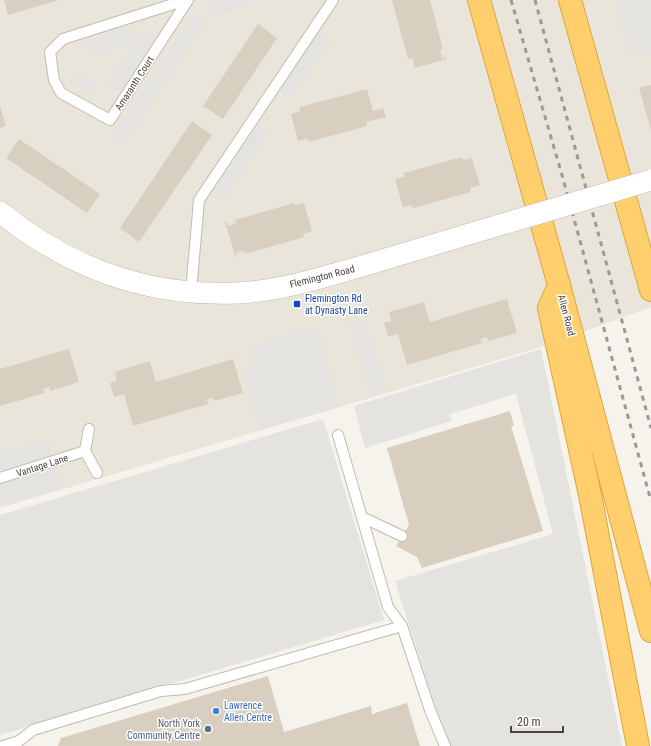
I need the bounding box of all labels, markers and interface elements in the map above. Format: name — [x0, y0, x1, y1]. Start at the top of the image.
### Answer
street label: Amaranth Court — [113, 54, 156, 112]
street label: Flemington Road — [289, 263, 356, 290]
place label: Flemington Rd at Dynasty Lane — [305, 293, 368, 316]
street label: Allen Road — [556, 293, 577, 337]
marker: Flemington Rd at Dynasty Lane — [292, 299, 302, 309]
street label: Vantage Lane — [15, 452, 70, 479]
place label: Lawrence Allen Centre — [224, 700, 272, 723]
marker: Lawrence Allen Centre — [211, 706, 221, 716]
scale bar — [511, 708, 563, 734]
text: 20 m — [517, 715, 541, 729]
place label: North York Community Centre — [127, 718, 200, 741]
marker: North York Community Centre — [203, 724, 213, 734]

